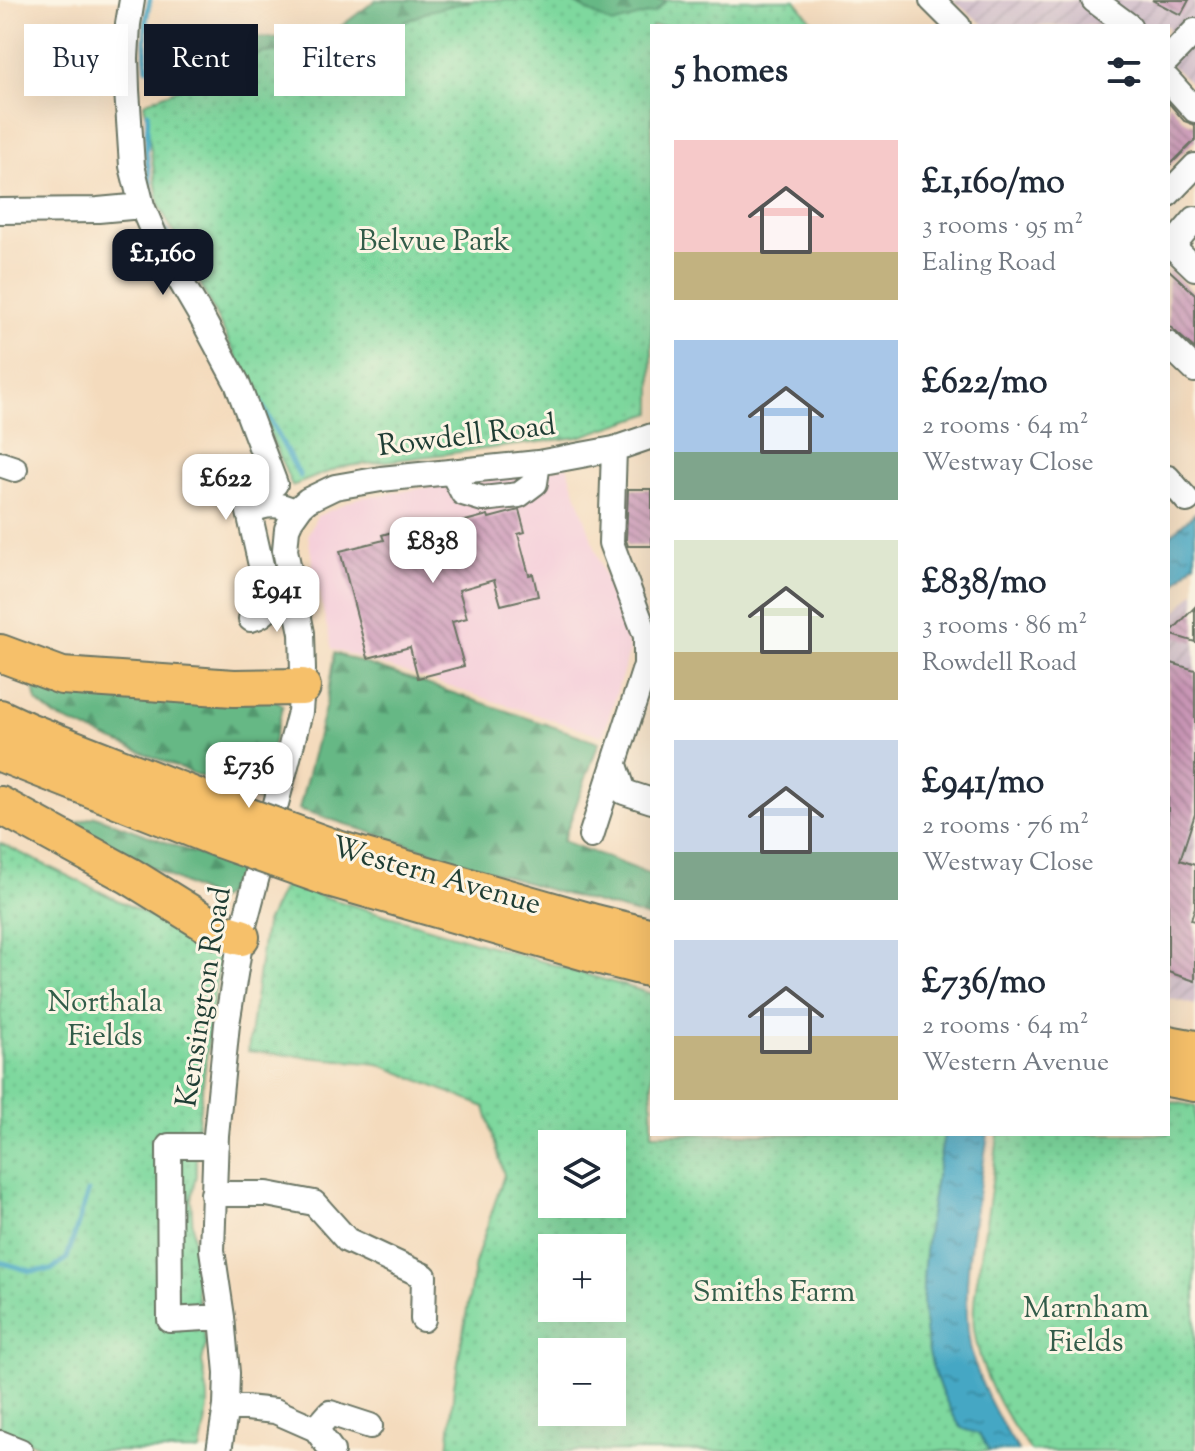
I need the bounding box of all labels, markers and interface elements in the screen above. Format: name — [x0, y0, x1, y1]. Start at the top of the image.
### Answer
chip: Buy — [24, 24, 128, 96]
chip: Rent — [144, 24, 258, 96]
chip: Filters — [274, 24, 405, 96]
text: 5 homes — [674, 48, 788, 97]
icon: filters — [1102, 50, 1146, 94]
text: £1,160/mo — [922, 159, 1065, 208]
icon: home — [738, 172, 834, 268]
text: 3 rooms · 95 m² — [922, 208, 1083, 245]
park label: Belvue Park — [358, 221, 510, 264]
pin: £1,160 — [98, 229, 228, 297]
text: £1,160 — [130, 236, 196, 273]
text: Ealing Road — [922, 245, 1056, 282]
text: £622/mo — [922, 359, 1048, 408]
icon: home — [738, 372, 834, 468]
street label: Rowdell Road — [376, 405, 558, 469]
text: 2 rooms · 64 m² — [922, 408, 1089, 445]
text: Westway Close — [922, 445, 1094, 482]
pin: £622 — [179, 454, 273, 522]
text: £622 — [200, 461, 252, 498]
pin: £838 — [386, 517, 480, 585]
text: £838 — [408, 524, 459, 561]
text: £838/mo — [922, 559, 1047, 608]
pin: £941 — [230, 566, 324, 634]
icon: home — [738, 572, 834, 668]
text: £941 — [252, 573, 302, 610]
text: 3 rooms · 86 m² — [922, 608, 1087, 645]
text: Rowdell Road — [922, 645, 1077, 682]
pin: £736 — [202, 742, 296, 810]
text: £736 — [224, 749, 274, 786]
text: £941/mo — [922, 759, 1044, 808]
icon: home — [738, 772, 834, 868]
text: 2 rooms · 76 m² — [922, 808, 1089, 845]
street label: Western Avenue — [326, 827, 546, 927]
text: Westway Close — [922, 845, 1094, 882]
street label: Kensington Road — [166, 884, 244, 1110]
text: £736/mo — [922, 959, 1046, 1008]
icon: home — [738, 972, 834, 1068]
park label: Northala Fields — [47, 982, 163, 1059]
text: 2 rooms · 64 m² — [922, 1008, 1089, 1045]
text: Western Avenue — [922, 1045, 1109, 1082]
map controls — [538, 1130, 626, 1426]
button: layers — [538, 1130, 626, 1218]
button: + — [538, 1234, 626, 1322]
park label: Smiths Farm — [693, 1272, 856, 1315]
park label: Marnham Fields — [1023, 1288, 1149, 1365]
button: − — [538, 1338, 626, 1426]

